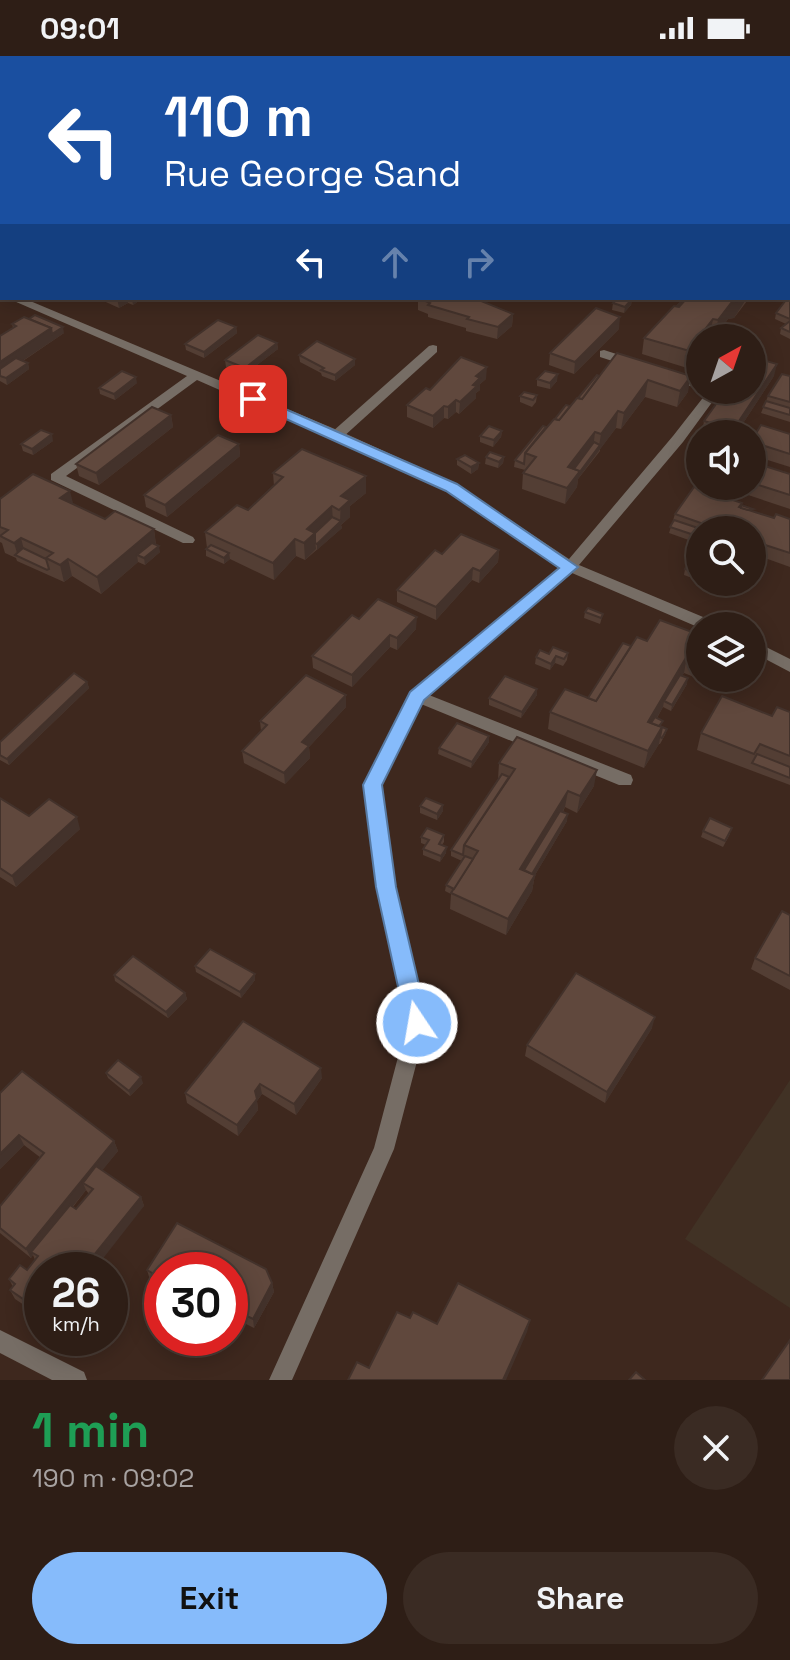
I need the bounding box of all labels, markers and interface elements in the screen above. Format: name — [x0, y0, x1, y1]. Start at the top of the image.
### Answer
text: 09:01 — [40, 9, 120, 48]
text: 110 m — [164, 81, 313, 152]
icon: left — [32, 88, 136, 192]
text: Rue George Sand — [164, 151, 461, 197]
icon: left — [289, 240, 333, 284]
icon: ahead — [373, 240, 417, 284]
icon: right — [457, 240, 501, 284]
north arrow — [686, 324, 766, 404]
map controls — [686, 324, 766, 692]
pin — [219, 365, 287, 433]
icon: arrive — [231, 377, 275, 421]
button: sound — [686, 420, 766, 500]
button: search — [686, 516, 766, 596]
button: layers — [686, 612, 766, 692]
position arrow — [375, 981, 459, 1065]
speed limit sign: 30 — [144, 1252, 248, 1356]
text: 26 — [52, 1268, 100, 1319]
text: km/h — [52, 1311, 100, 1337]
text: 1 min — [32, 1400, 149, 1461]
button: close — [674, 1406, 758, 1490]
text: 190 m · 09:02 — [32, 1461, 194, 1495]
button: Exit — [32, 1552, 387, 1644]
button: Share — [403, 1552, 758, 1644]

